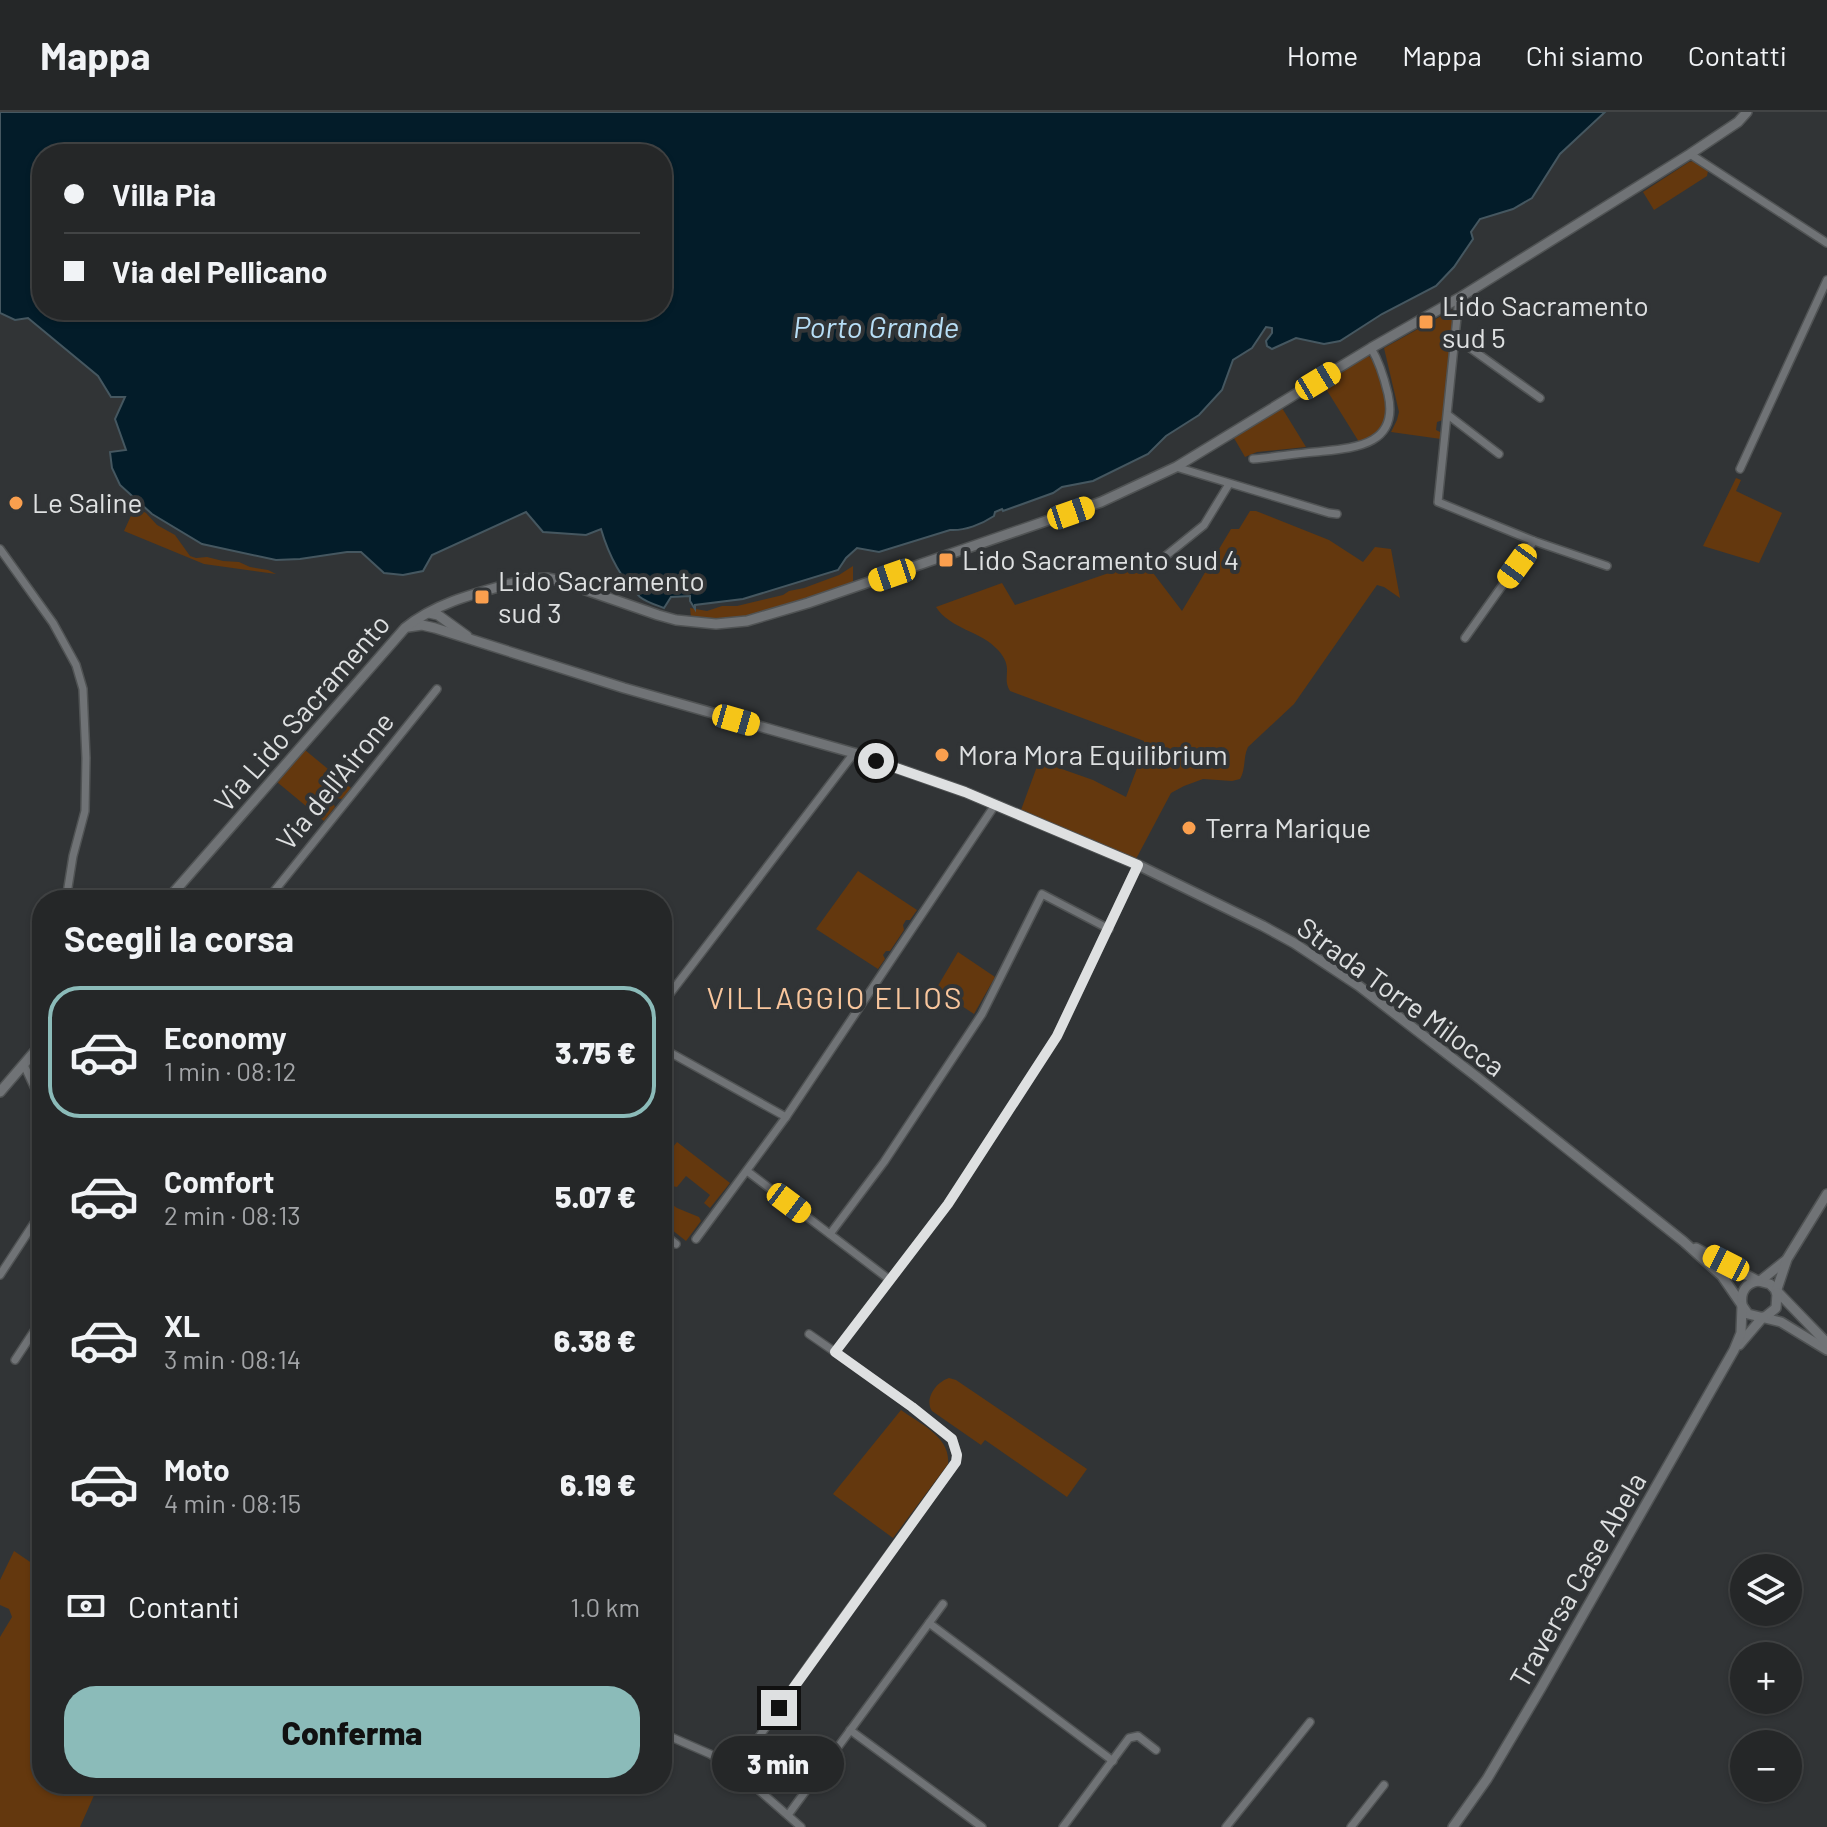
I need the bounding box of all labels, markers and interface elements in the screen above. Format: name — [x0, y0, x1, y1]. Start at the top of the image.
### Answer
text: Mappa — [40, 32, 150, 78]
text: Home — [1287, 38, 1358, 72]
text: Mappa — [1402, 38, 1482, 72]
text: Chi siamo — [1526, 38, 1644, 72]
text: Contatti — [1688, 38, 1787, 72]
text: Villa Pia — [112, 176, 216, 212]
text: Via del Pellicano — [112, 253, 328, 289]
place label: Lido Sacramento sud 5 — [1442, 288, 1649, 354]
water label: Porto Grande — [793, 308, 959, 344]
marker: Lido Sacramento sud 5 — [1417, 313, 1435, 331]
car — [1291, 358, 1345, 404]
place label: Le Saline — [32, 485, 142, 519]
marker: Le Saline — [7, 494, 25, 512]
car — [1044, 494, 1098, 532]
car — [1493, 540, 1541, 592]
place label: Lido Sacramento sud 4 — [962, 542, 1239, 576]
marker: Lido Sacramento sud 4 — [937, 551, 955, 569]
car — [865, 556, 919, 594]
place label: Lido Sacramento sud 3 — [498, 563, 705, 629]
marker: Lido Sacramento sud 3 — [473, 588, 491, 606]
street label: Via Lido Sacramento — [206, 607, 396, 818]
car — [710, 702, 762, 738]
street label: Via dell'Airone — [268, 704, 400, 856]
place label: Mora Mora Equilibrium — [958, 737, 1228, 771]
route start — [858, 743, 894, 779]
marker: Mora Mora Equilibrium — [933, 746, 951, 764]
place label: Terra Marique — [1205, 810, 1371, 844]
marker: Terra Marique — [1180, 819, 1198, 837]
street label: Strada Torre Milocca — [1291, 909, 1512, 1083]
text: Scegli la corsa — [64, 916, 294, 959]
district label: VILLAGGIO ELIOS — [707, 979, 963, 1015]
icon: car — [68, 1016, 140, 1088]
text: Economy — [164, 1019, 287, 1055]
text: 3.75 € — [555, 1034, 636, 1070]
text: 1 min · 08:12 — [164, 1055, 296, 1086]
icon: car — [68, 1160, 140, 1232]
text: Comfort — [164, 1163, 274, 1199]
text: 5.07 € — [555, 1178, 636, 1214]
car — [763, 1179, 815, 1227]
text: 2 min · 08:13 — [164, 1199, 301, 1230]
car — [1699, 1241, 1753, 1285]
icon: car — [68, 1304, 140, 1376]
text: XL — [164, 1307, 200, 1343]
text: 6.38 € — [554, 1322, 636, 1358]
text: 3 min · 08:14 — [164, 1343, 301, 1374]
icon: car — [68, 1448, 140, 1520]
text: Moto — [164, 1451, 230, 1487]
text: 6.19 € — [560, 1466, 636, 1502]
street label: Traversa Case Abela — [1502, 1466, 1653, 1693]
text: 4 min · 08:15 — [164, 1487, 301, 1518]
map controls — [1730, 1554, 1802, 1802]
button: layers — [1730, 1554, 1802, 1626]
icon: cash — [64, 1584, 108, 1628]
text: Contanti — [128, 1588, 240, 1624]
text: 1.0 km — [570, 1591, 640, 1622]
button: + — [1730, 1642, 1802, 1714]
button: Conferma — [64, 1686, 640, 1778]
route end — [761, 1690, 797, 1726]
button: − — [1730, 1730, 1802, 1802]
callout: 3 min — [713, 1736, 845, 1792]
text: 3 min — [747, 1748, 809, 1779]

